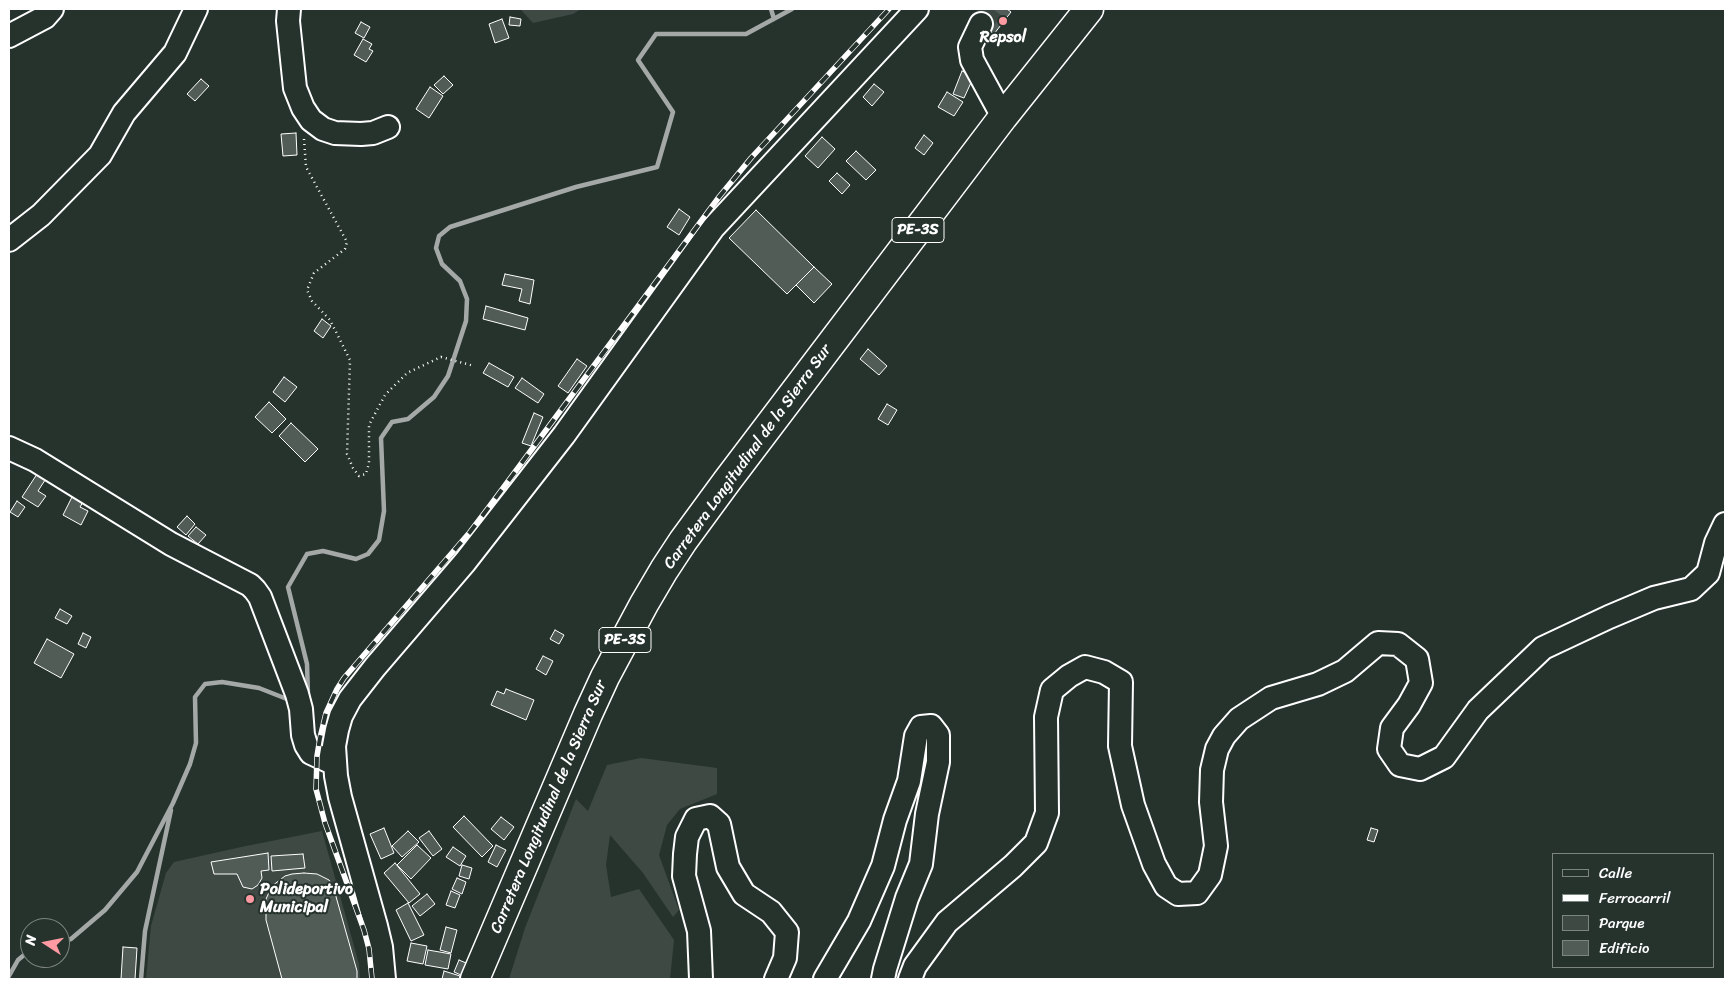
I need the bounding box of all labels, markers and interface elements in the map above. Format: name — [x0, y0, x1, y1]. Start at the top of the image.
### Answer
marker: Repsol — [997, 15, 1009, 27]
place label: Repsol — [980, 28, 1026, 48]
road number: PE-3S — [892, 218, 944, 242]
street label: Carretera Longitudinal de la Sierra Sur — [660, 341, 836, 573]
road number: PE-3S — [599, 628, 651, 652]
street label: Carretera Longitudinal de la Sierra Sur — [487, 678, 611, 936]
legend — [1552, 853, 1714, 968]
text: Calle — [1599, 860, 1632, 886]
place label: Polideportivo Municipal — [260, 880, 353, 918]
text: Ferrocarril — [1599, 885, 1671, 911]
marker: Polideportivo Municipal — [244, 893, 256, 905]
text: Parque — [1599, 910, 1644, 936]
north arrow — [20, 918, 70, 968]
text: N — [18, 933, 44, 947]
text: Edificio — [1599, 935, 1650, 961]

